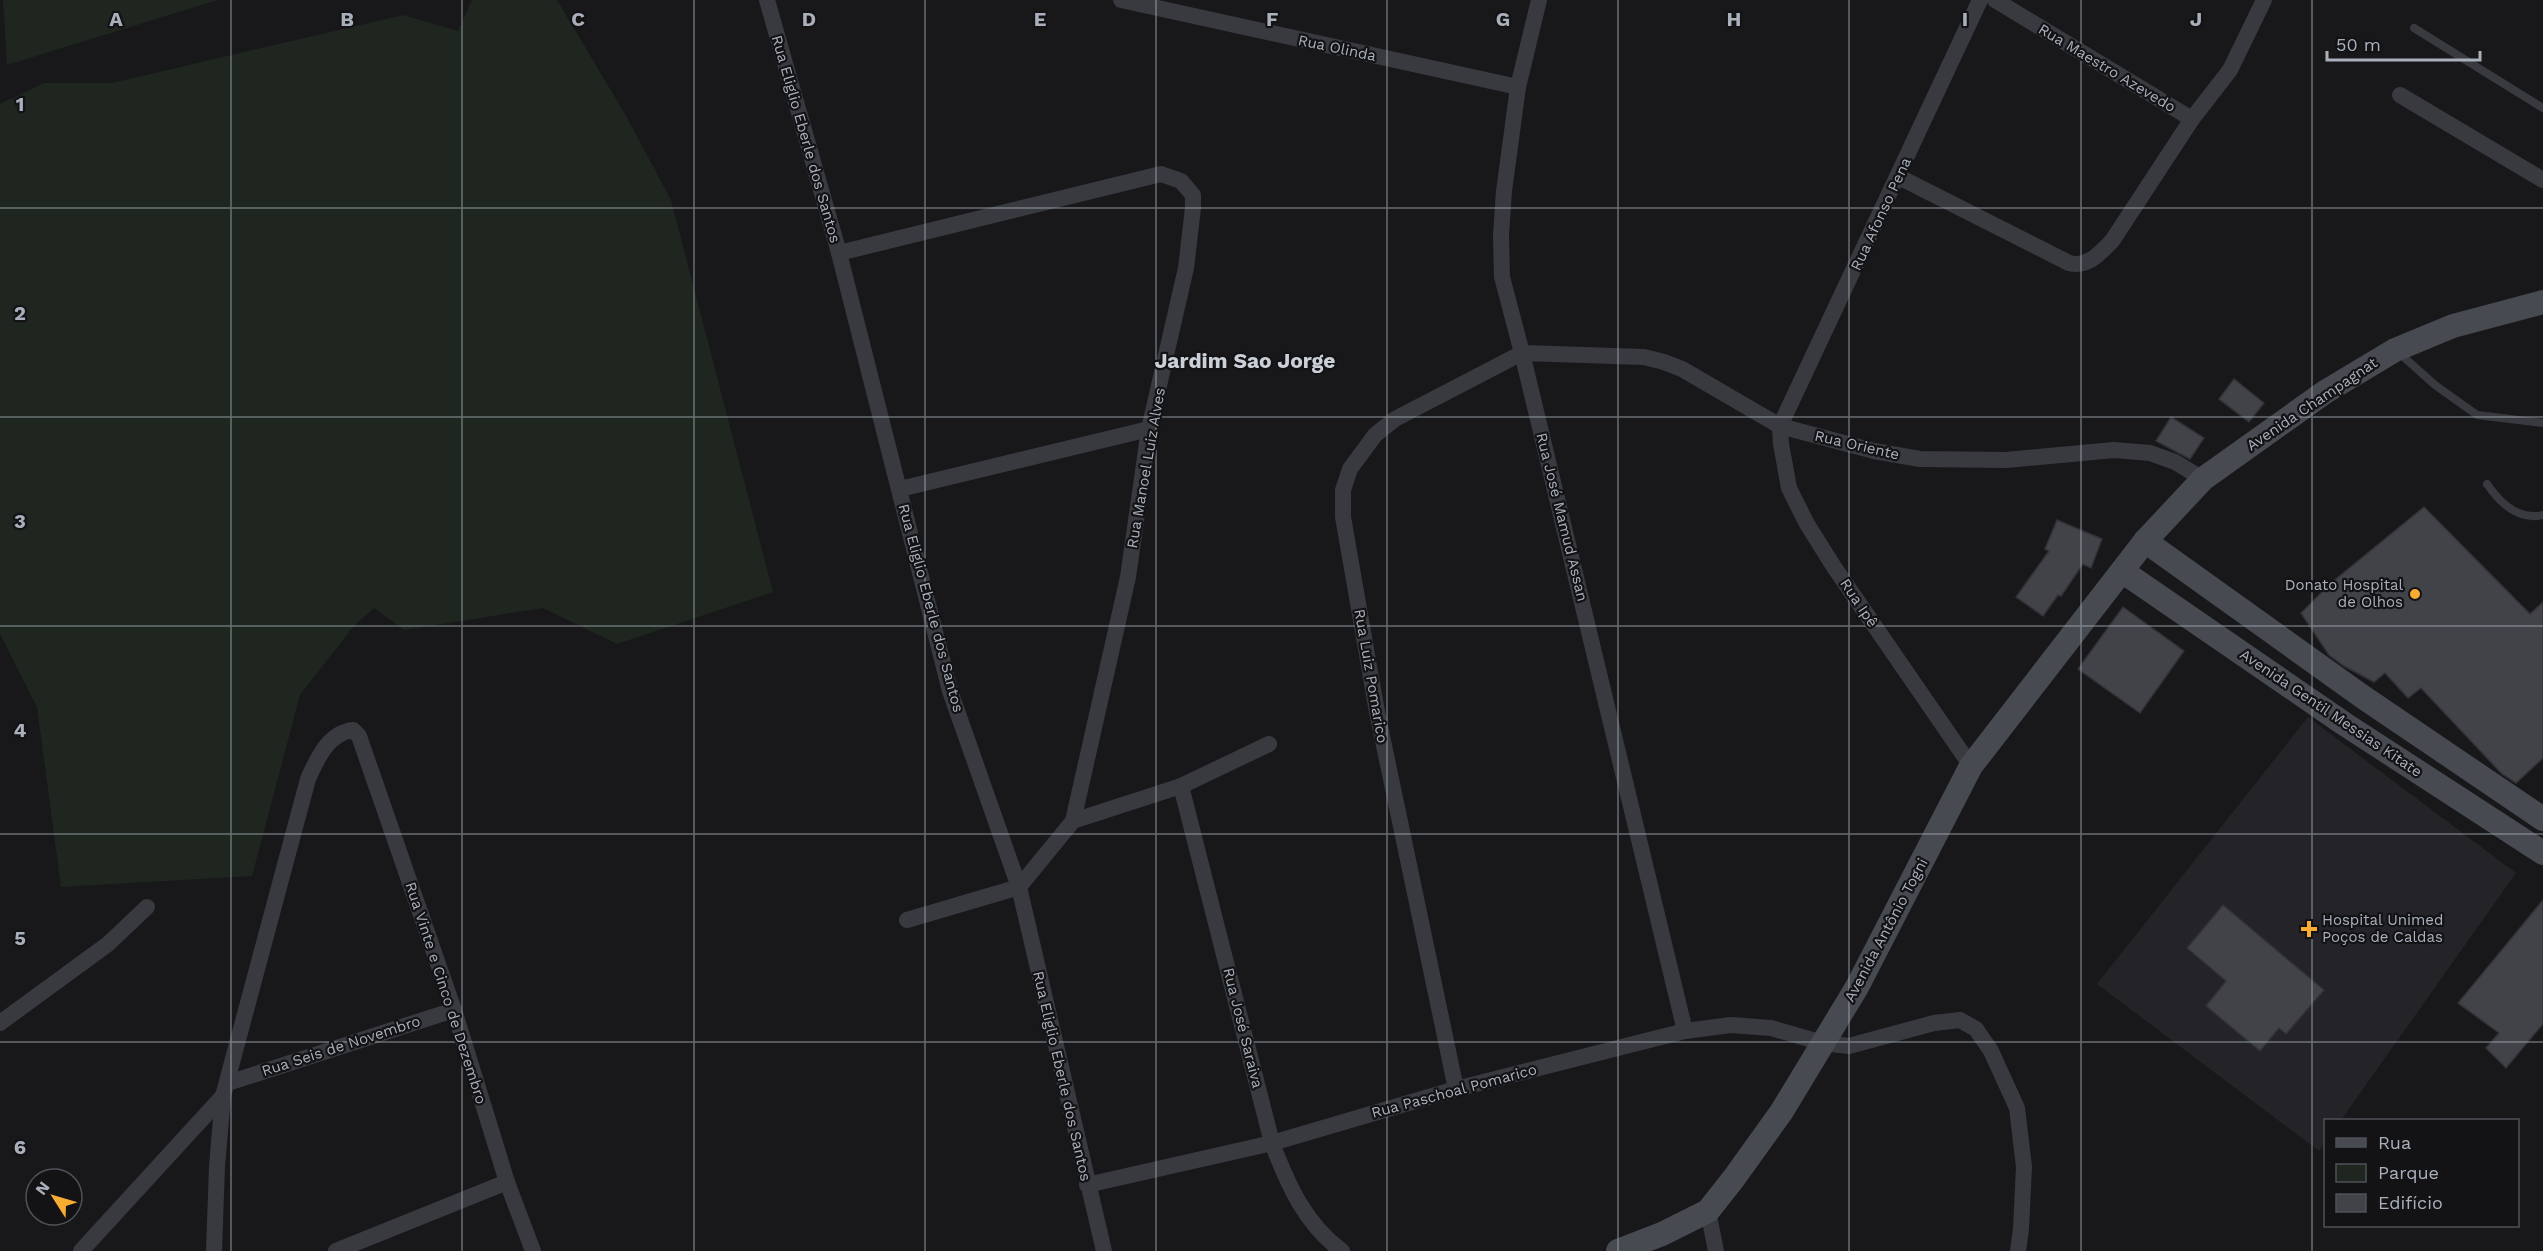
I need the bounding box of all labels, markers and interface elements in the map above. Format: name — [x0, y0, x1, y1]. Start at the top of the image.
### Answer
text: A — [109, 7, 123, 31]
text: B — [340, 7, 354, 31]
text: C — [571, 7, 585, 31]
text: D — [802, 7, 816, 31]
text: E — [1034, 7, 1046, 31]
text: F — [1266, 7, 1278, 31]
text: G — [1496, 7, 1510, 31]
text: H — [1727, 7, 1741, 31]
text: I — [1962, 7, 1968, 31]
text: J — [2190, 7, 2202, 31]
street label: Rua Maestro Azevedo — [2035, 20, 2179, 116]
scale bar — [2327, 24, 2480, 62]
street label: Rua Olinda — [1296, 31, 1378, 65]
street label: Rua Eliglio Eberle dos Santos — [768, 33, 844, 245]
text: 50 m — [2336, 34, 2381, 55]
text: 1 — [16, 92, 24, 116]
street label: Rua Afonso Pena — [1847, 154, 1915, 273]
text: 2 — [14, 301, 26, 325]
district label: Jardim Sao Jorge — [1155, 348, 1335, 373]
street label: Avenida Champagnat — [2243, 353, 2381, 454]
street label: Rua Manoel Luiz Alves — [1123, 386, 1169, 550]
street label: Rua Oriente — [1813, 427, 1901, 463]
street label: Rua José Mamud Assan — [1532, 431, 1592, 603]
street label: Rua Eliglio Eberle dos Santos — [894, 502, 968, 714]
text: 3 — [14, 509, 26, 533]
street label: Rua Ipê — [1836, 575, 1882, 631]
place label: Donato Hospital de Olhos — [2285, 576, 2403, 611]
marker: Donato Hospital de Olhos — [2408, 587, 2422, 601]
street label: Rua Luiz Pomarico — [1350, 608, 1392, 744]
street label: Avenida Gentil Messias Kitate — [2236, 645, 2426, 781]
text: 4 — [14, 718, 27, 742]
street label: Avenida Antônio Togni — [1840, 855, 1932, 1005]
street label: Rua Vinte e Cinco de Dezembro — [402, 880, 490, 1106]
place label: Hospital Unimed Poços de Caldas — [2322, 911, 2443, 946]
marker: Hospital Unimed Poços de Caldas — [2300, 920, 2318, 938]
text: 5 — [14, 926, 26, 950]
street label: Rua José Saraiva — [1219, 966, 1267, 1091]
street label: Rua Eliglio Eberle dos Santos — [1029, 969, 1095, 1183]
street label: Rua Seis de Novembro — [259, 1012, 423, 1080]
street label: Rua Paschoal Pomarico — [1369, 1060, 1539, 1122]
legend — [2324, 1119, 2519, 1227]
text: Rua — [2378, 1132, 2411, 1153]
text: 6 — [14, 1135, 26, 1159]
text: Parque — [2378, 1162, 2439, 1183]
north arrow — [24, 1167, 84, 1227]
text: N — [31, 1178, 54, 1199]
text: Edifício — [2378, 1192, 2443, 1213]

